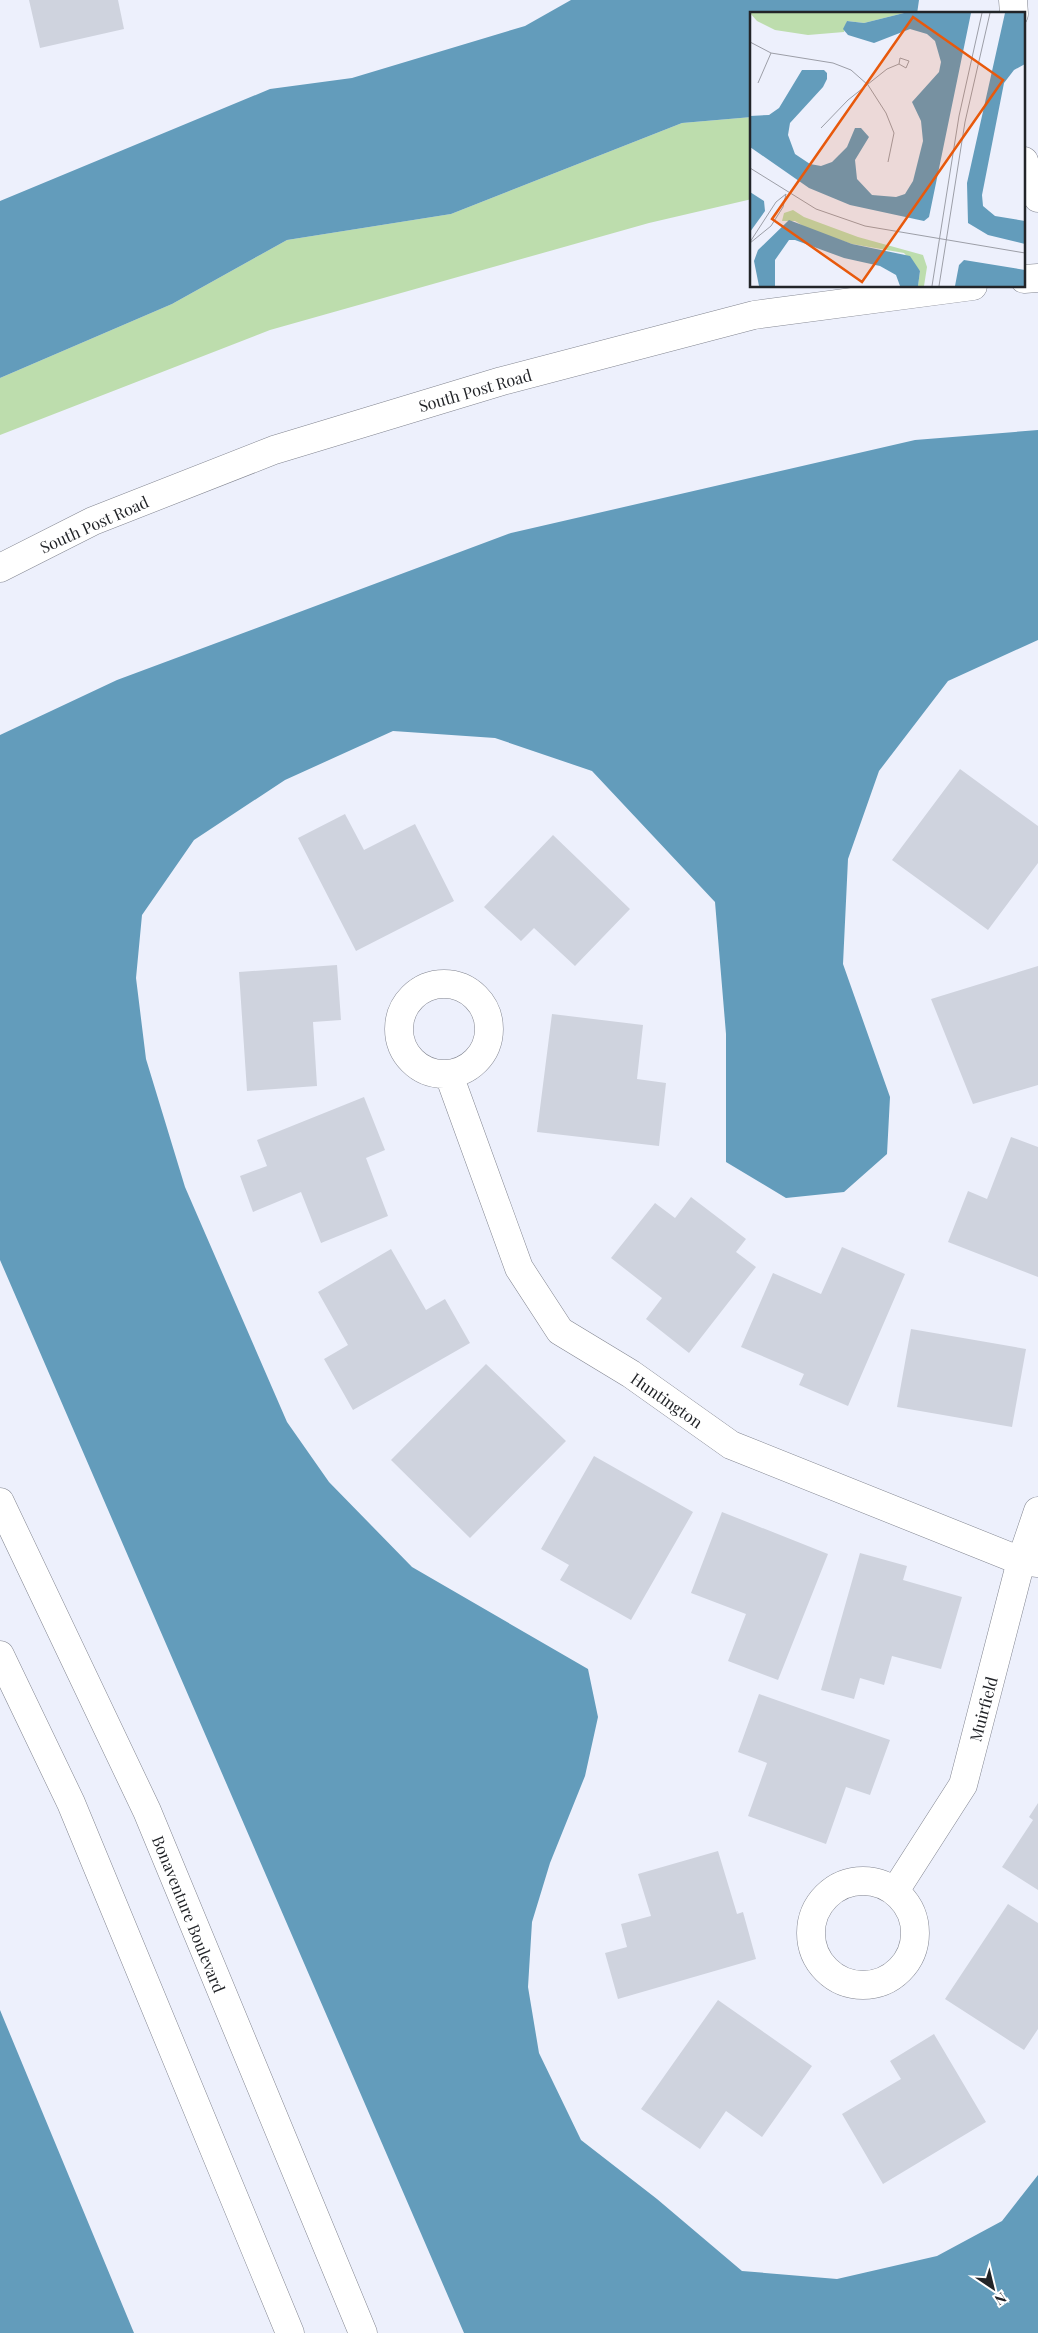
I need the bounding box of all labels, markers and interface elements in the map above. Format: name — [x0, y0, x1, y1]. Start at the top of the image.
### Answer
inset map — [750, 12, 1026, 288]
street label: South Post Road — [416, 364, 534, 416]
street label: South Post Road — [36, 491, 152, 557]
street label: Huntington — [627, 1368, 707, 1433]
street label: Muirfield — [964, 1674, 1002, 1744]
street label: Bonaventure Boulevard — [148, 1832, 230, 1996]
north arrow — [968, 2263, 1018, 2313]
text: N — [991, 2288, 1010, 2310]

